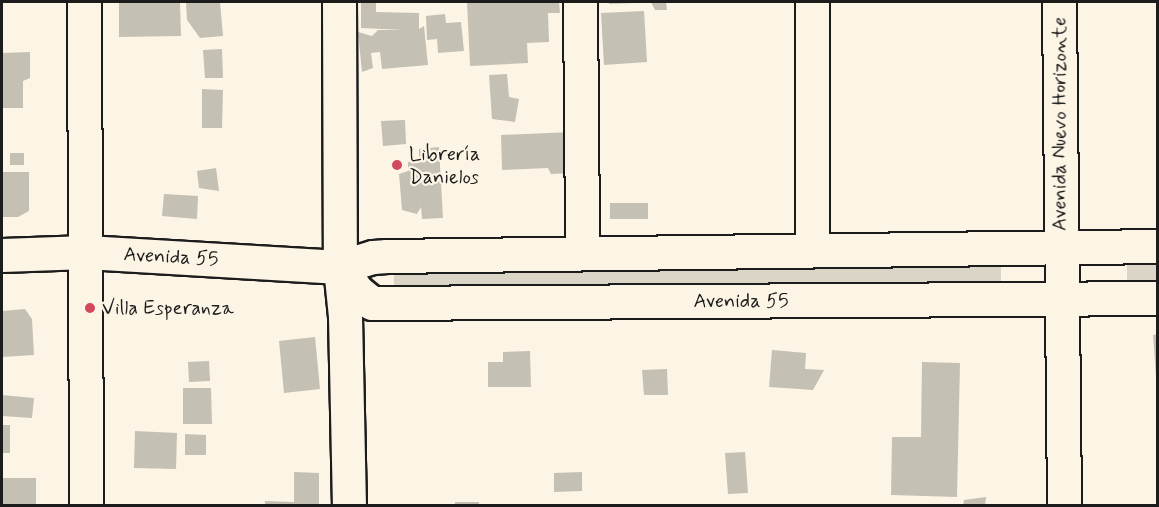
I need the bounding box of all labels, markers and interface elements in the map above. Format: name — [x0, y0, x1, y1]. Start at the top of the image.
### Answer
street label: Avenida Nuevo Horizonte — [1048, 21, 1072, 227]
place label: Librería Danielos — [409, 142, 480, 189]
marker: Librería Danielos — [390, 158, 404, 172]
street label: Avenida 55 — [123, 243, 219, 271]
street label: Avenida 55 — [693, 289, 789, 313]
place label: Villa Esperanza — [102, 296, 234, 320]
marker: Villa Esperanza — [83, 301, 97, 315]

